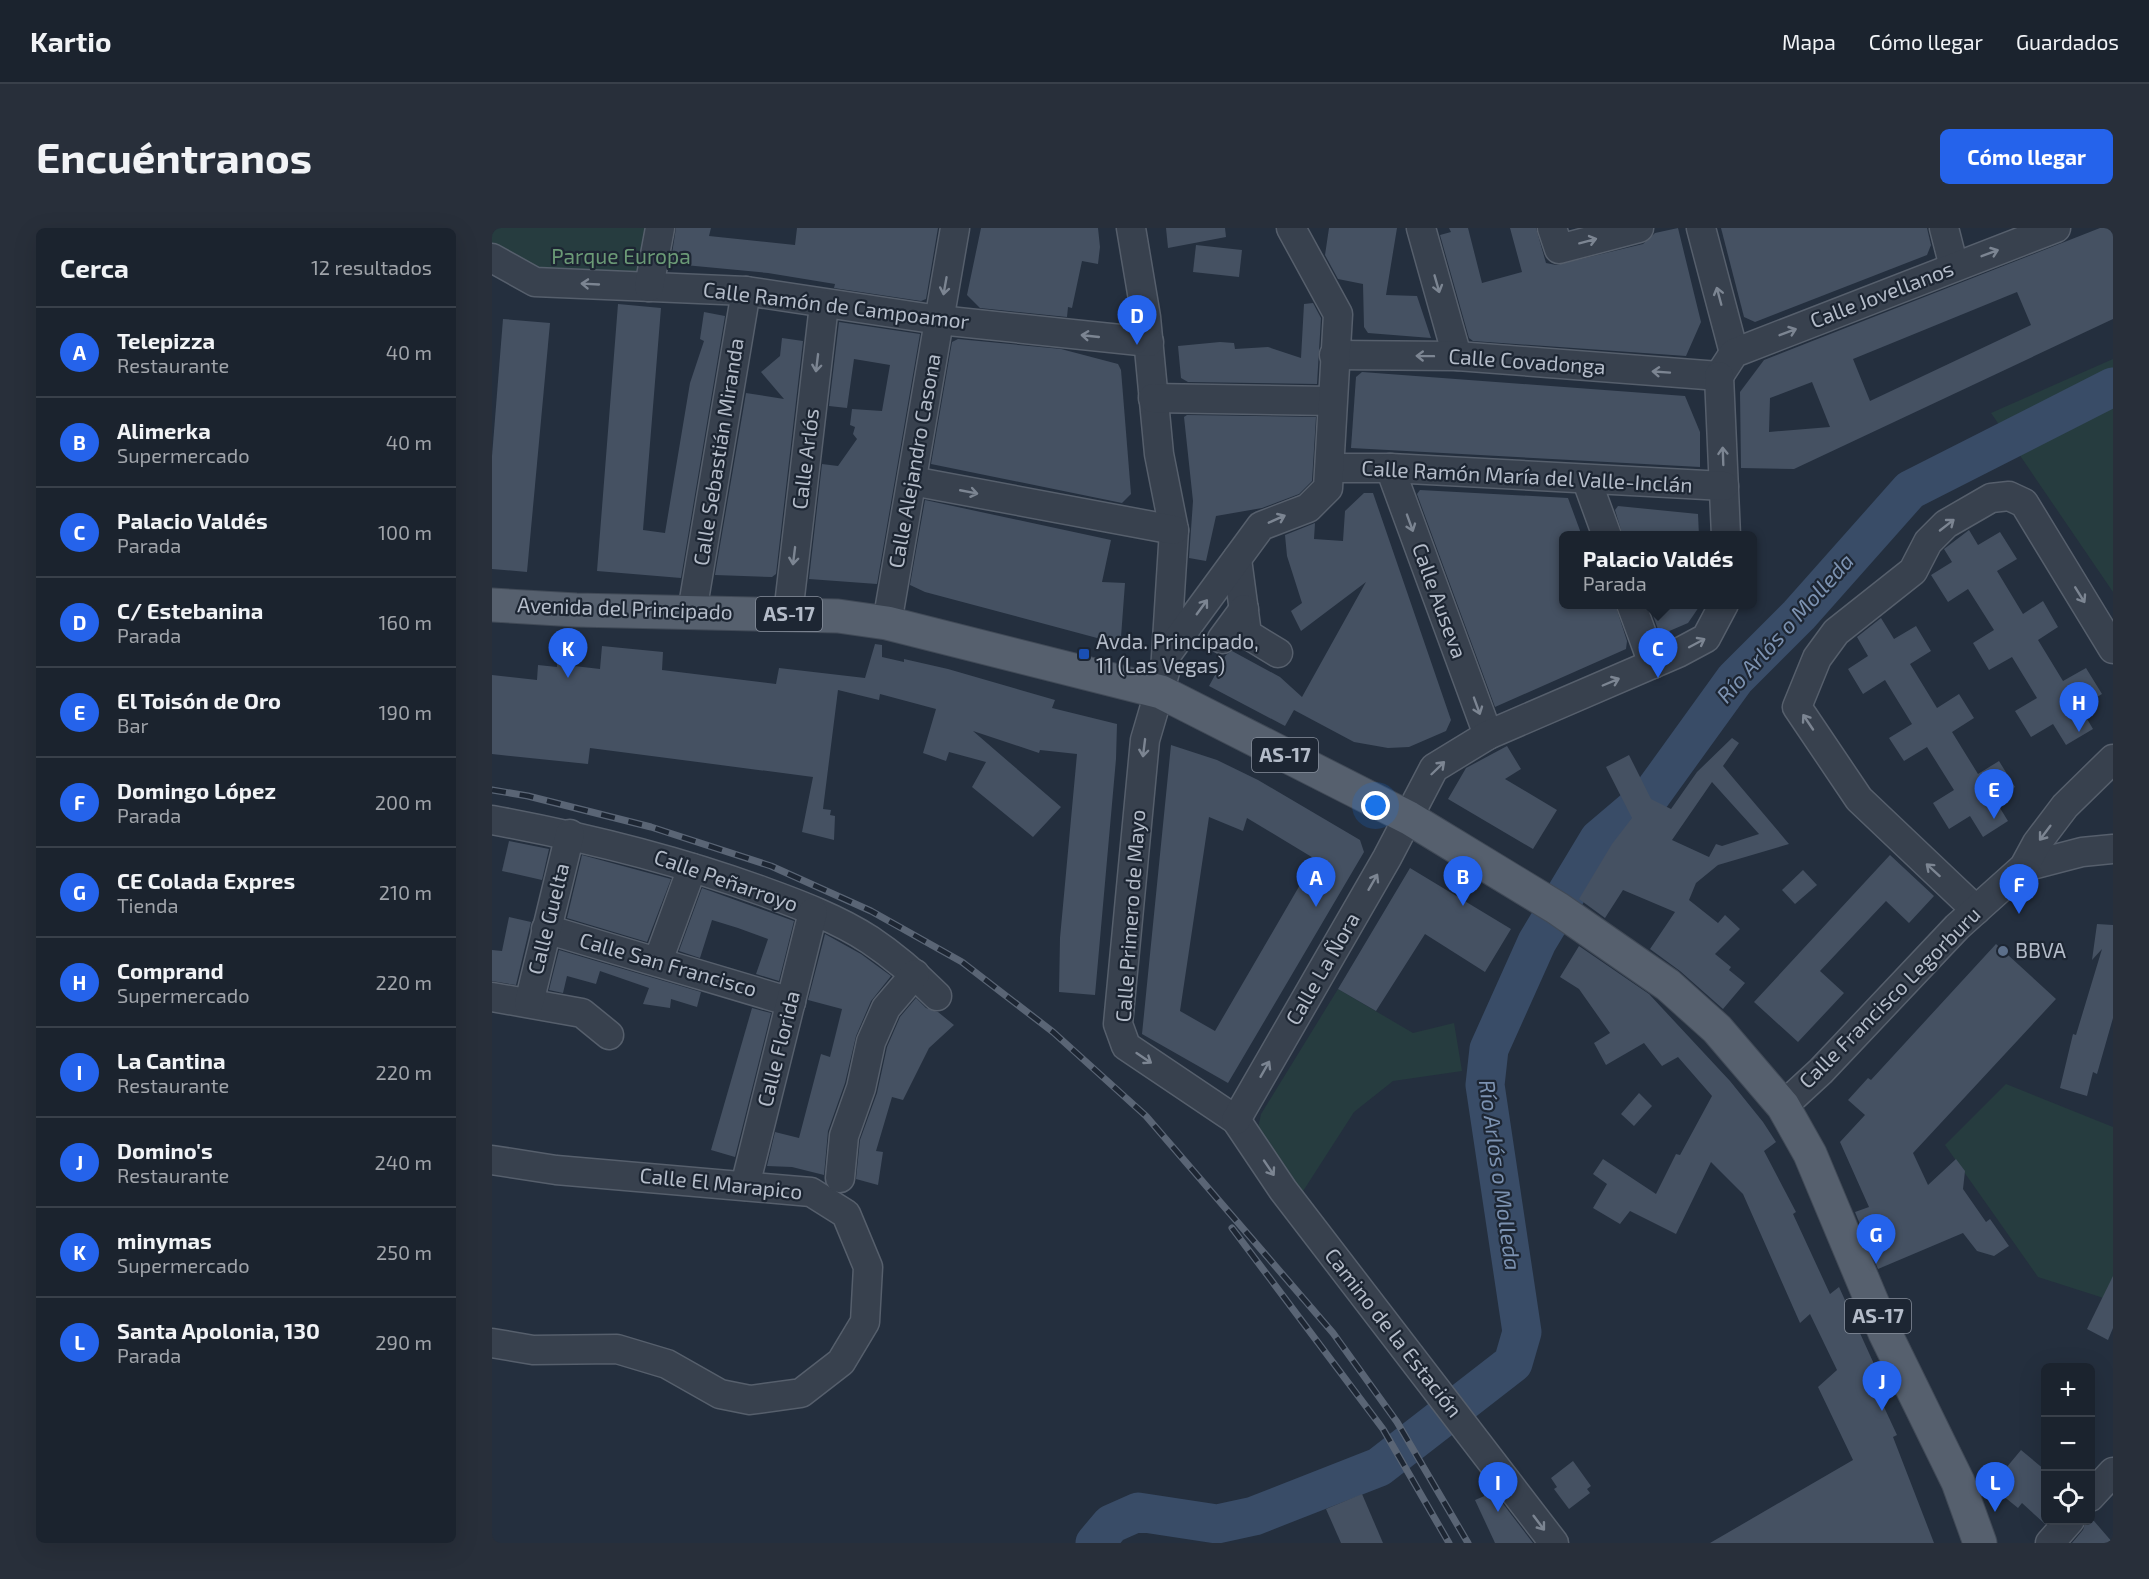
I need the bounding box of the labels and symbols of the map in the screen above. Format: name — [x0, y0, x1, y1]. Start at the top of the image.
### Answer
one-way arrow — [1578, 235, 1597, 247]
park label: Parque Europa — [551, 243, 691, 268]
one-way arrow — [1980, 247, 1998, 258]
street label: Calle Jovellanos — [1806, 255, 1957, 332]
one-way arrow — [1431, 274, 1443, 293]
one-way arrow — [939, 275, 950, 295]
street label: Calle Ramón de Campoamor — [702, 276, 971, 333]
one-way arrow — [581, 279, 601, 290]
one-way arrow — [1713, 287, 1724, 306]
pin: D — [1118, 296, 1156, 345]
one-way arrow — [1778, 325, 1797, 336]
one-way arrow — [1081, 330, 1101, 341]
street label: Calle Sebastián Miranda — [687, 336, 748, 567]
street label: Calle Covadonga — [1448, 343, 1607, 378]
one-way arrow — [1415, 350, 1435, 362]
street label: Calle Alejandro Casona — [882, 351, 946, 570]
one-way arrow — [812, 352, 823, 372]
one-way arrow — [1652, 366, 1672, 377]
street label: Calle Arlós — [786, 407, 823, 511]
one-way arrow — [1717, 447, 1728, 467]
street label: Calle Ramón María del Valle-Inclán — [1361, 454, 1693, 497]
one-way arrow — [959, 487, 978, 498]
one-way arrow — [1268, 512, 1286, 524]
one-way arrow — [1405, 513, 1416, 531]
one-way arrow — [1939, 519, 1955, 532]
street label: Calle Auseva — [1408, 539, 1473, 662]
one-way arrow — [789, 546, 800, 566]
water label: Río Arlós o Molleda — [1710, 547, 1858, 707]
one-way arrow — [2075, 586, 2087, 603]
street label: Avenida del Principado — [517, 591, 733, 624]
road number: AS-17 — [756, 597, 822, 631]
one-way arrow — [1196, 599, 1208, 615]
pin: K — [548, 628, 588, 678]
place label: Avda. Principado, 11 (Las Vegas) — [1096, 628, 1259, 677]
pin: C — [1638, 628, 1678, 678]
one-way arrow — [1687, 637, 1705, 648]
marker: Avda. Principado, 11 (Las Vegas) — [1077, 647, 1091, 661]
one-way arrow — [1601, 676, 1620, 687]
pin: H — [2060, 682, 2098, 732]
one-way arrow — [1472, 696, 1483, 715]
one-way arrow — [1802, 714, 1814, 731]
one-way arrow — [1139, 738, 1150, 758]
road number: AS-17 — [1252, 738, 1318, 772]
one-way arrow — [1430, 761, 1445, 775]
pin: E — [1974, 770, 2014, 819]
your location — [1361, 791, 1390, 820]
street label: Calle Primero de Mayo — [1110, 809, 1149, 1023]
one-way arrow — [2039, 824, 2051, 840]
street label: Calle Peñarroyo — [651, 843, 802, 916]
pin: B — [1444, 856, 1482, 906]
pin: A — [1296, 858, 1336, 907]
street label: Calle Guelta — [522, 860, 573, 977]
one-way arrow — [1926, 863, 1941, 877]
pin: F — [2000, 864, 2038, 914]
one-way arrow — [1368, 874, 1380, 891]
street label: Calle Francisco Legorburu — [1793, 901, 1985, 1093]
street label: Calle La Ñora — [1279, 908, 1364, 1029]
street label: Calle San Francisco — [577, 926, 760, 1001]
place label: BBVA — [2015, 937, 2066, 962]
marker: BBVA — [1996, 944, 2010, 958]
street label: Calle Florida — [751, 988, 804, 1109]
one-way arrow — [1135, 1051, 1152, 1064]
one-way arrow — [1260, 1061, 1272, 1078]
water label: Río Arlós o Molleda — [1475, 1078, 1527, 1272]
one-way arrow — [1263, 1160, 1275, 1176]
street label: Calle El Marapico — [639, 1162, 804, 1203]
pin: G — [1856, 1214, 1896, 1264]
street label: Camino de la Estación — [1320, 1242, 1468, 1422]
road number: AS-17 — [1845, 1299, 1911, 1333]
pin: J — [1862, 1362, 1902, 1411]
pin: I — [1478, 1462, 1518, 1512]
pin: L — [1976, 1462, 2014, 1512]
one-way arrow — [1532, 1514, 1545, 1530]

